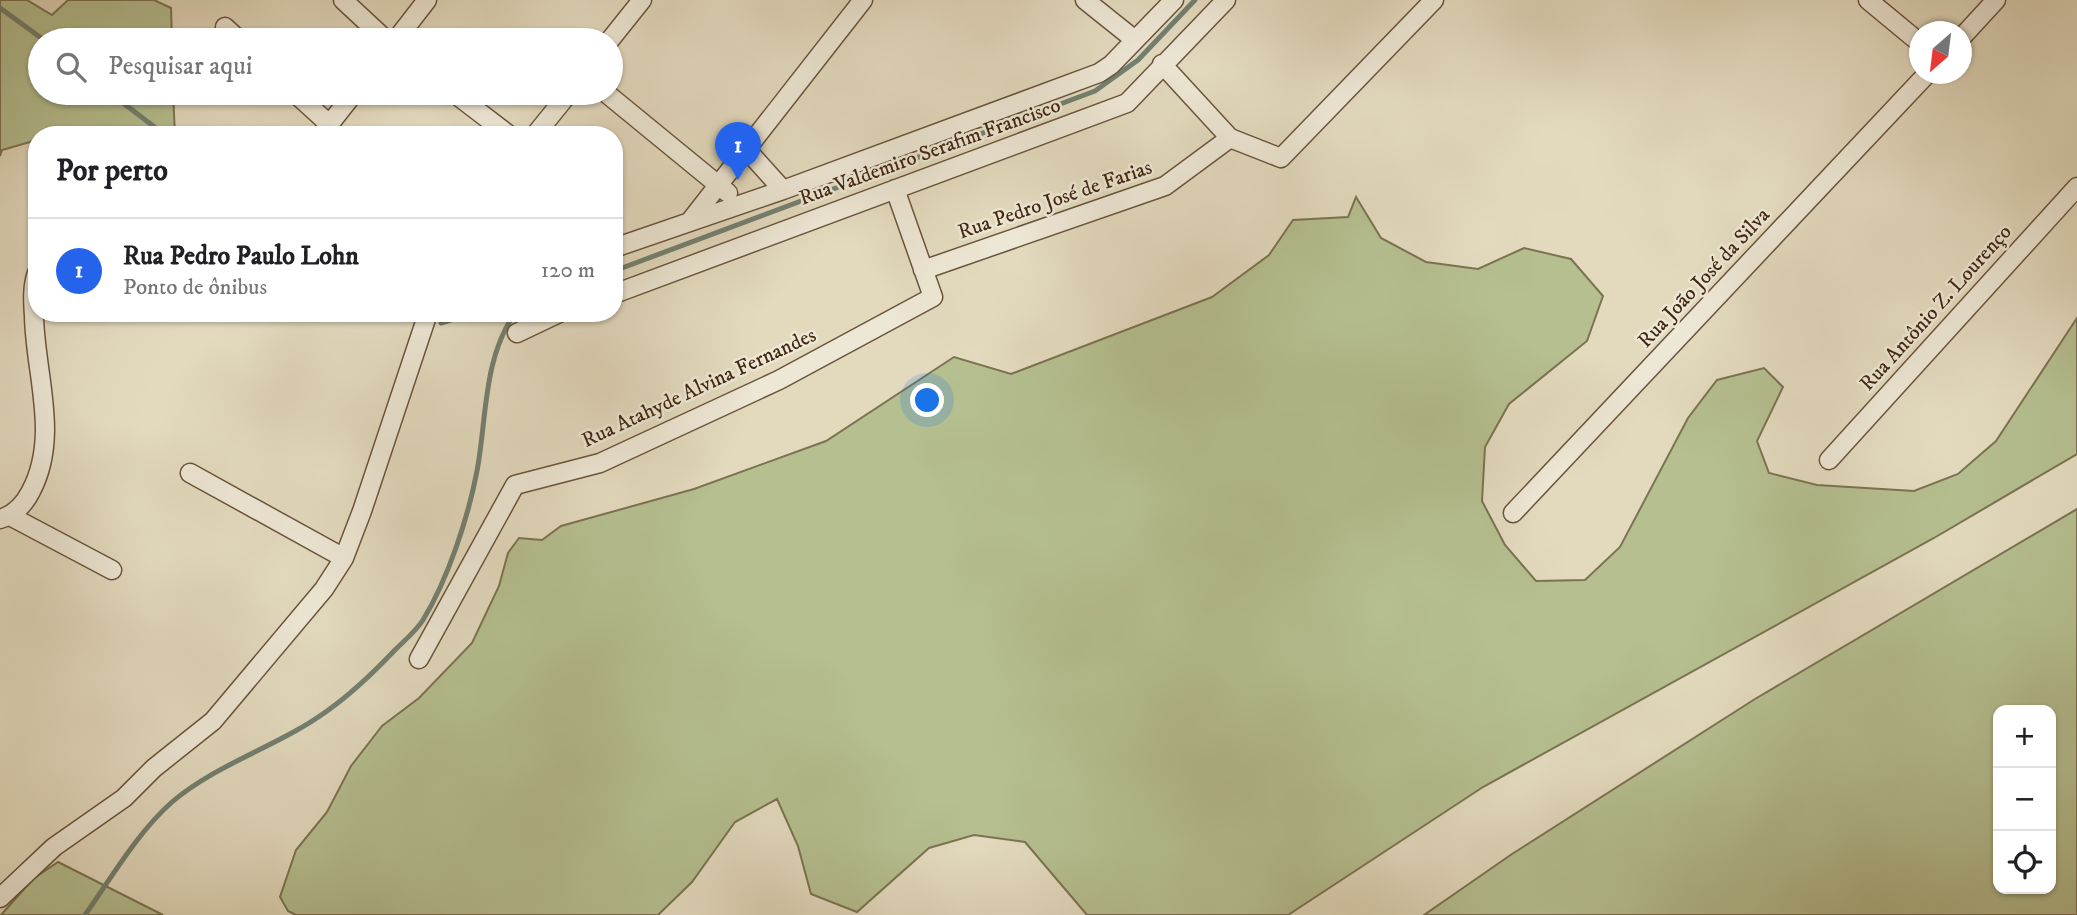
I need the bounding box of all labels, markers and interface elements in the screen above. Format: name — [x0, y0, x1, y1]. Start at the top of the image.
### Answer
north arrow — [1909, 21, 1972, 84]
search box — [28, 28, 623, 105]
icon: search — [52, 48, 90, 86]
text: Pesquisar aqui — [108, 50, 252, 83]
street label: Rua Valdemiro Serafim Francisco — [796, 93, 1064, 211]
pin: 1 — [715, 122, 761, 180]
text: Por perto — [56, 153, 168, 190]
street label: Rua Pedro José de Farias — [955, 155, 1155, 245]
street label: Rua João José da Silva — [1632, 202, 1776, 354]
street label: Rua Antônio Z. Lourenço — [1854, 219, 2018, 397]
text: Rua Pedro Paulo Lohn — [123, 240, 359, 273]
text: 1 — [75, 256, 83, 285]
text: 120 m — [541, 256, 595, 285]
text: Ponto de ônibus — [123, 273, 267, 302]
street label: Rua Atahyde Alvina Fernandes — [578, 322, 820, 454]
your location — [910, 383, 944, 417]
map controls — [1993, 705, 2056, 894]
button: + — [1993, 705, 2056, 768]
button: − — [1993, 768, 2056, 831]
button: locate — [1993, 831, 2056, 894]

